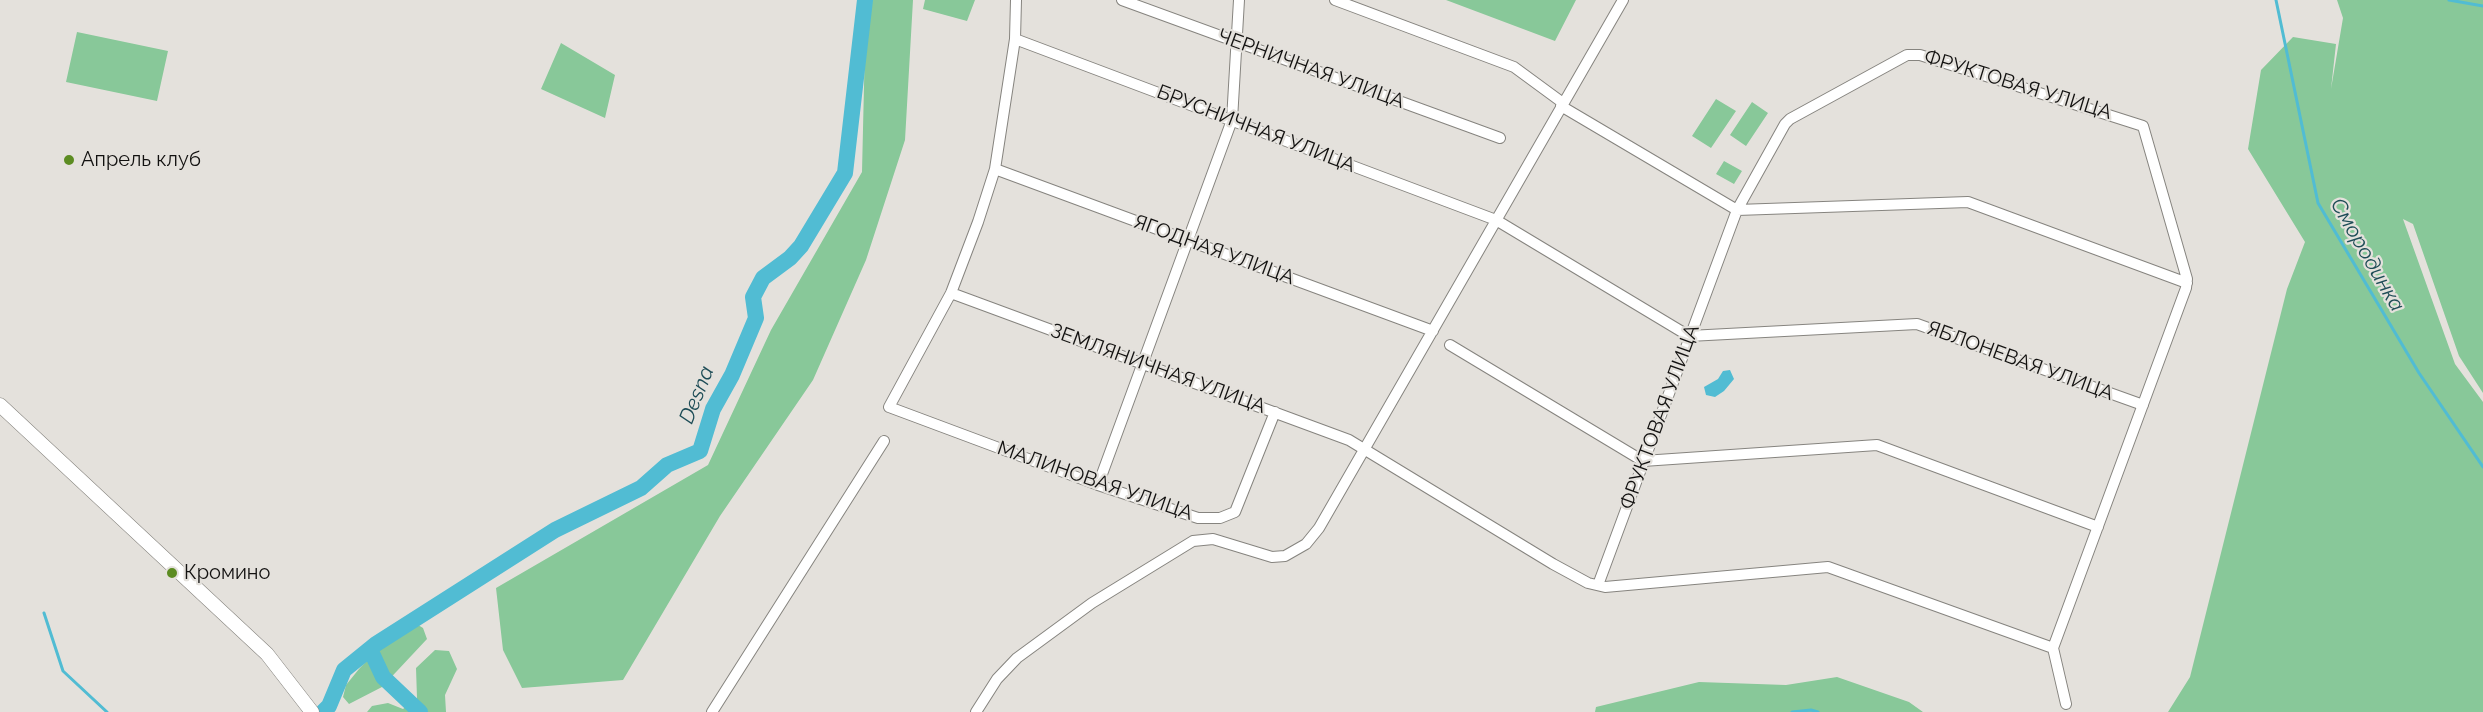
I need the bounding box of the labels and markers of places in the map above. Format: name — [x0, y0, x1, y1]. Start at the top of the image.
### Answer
place label: Апрель клуб — [81, 148, 201, 172]
marker: Апрель клуб — [62, 153, 76, 167]
place label: Кромино — [184, 561, 270, 585]
marker: Кромино — [165, 566, 179, 580]

